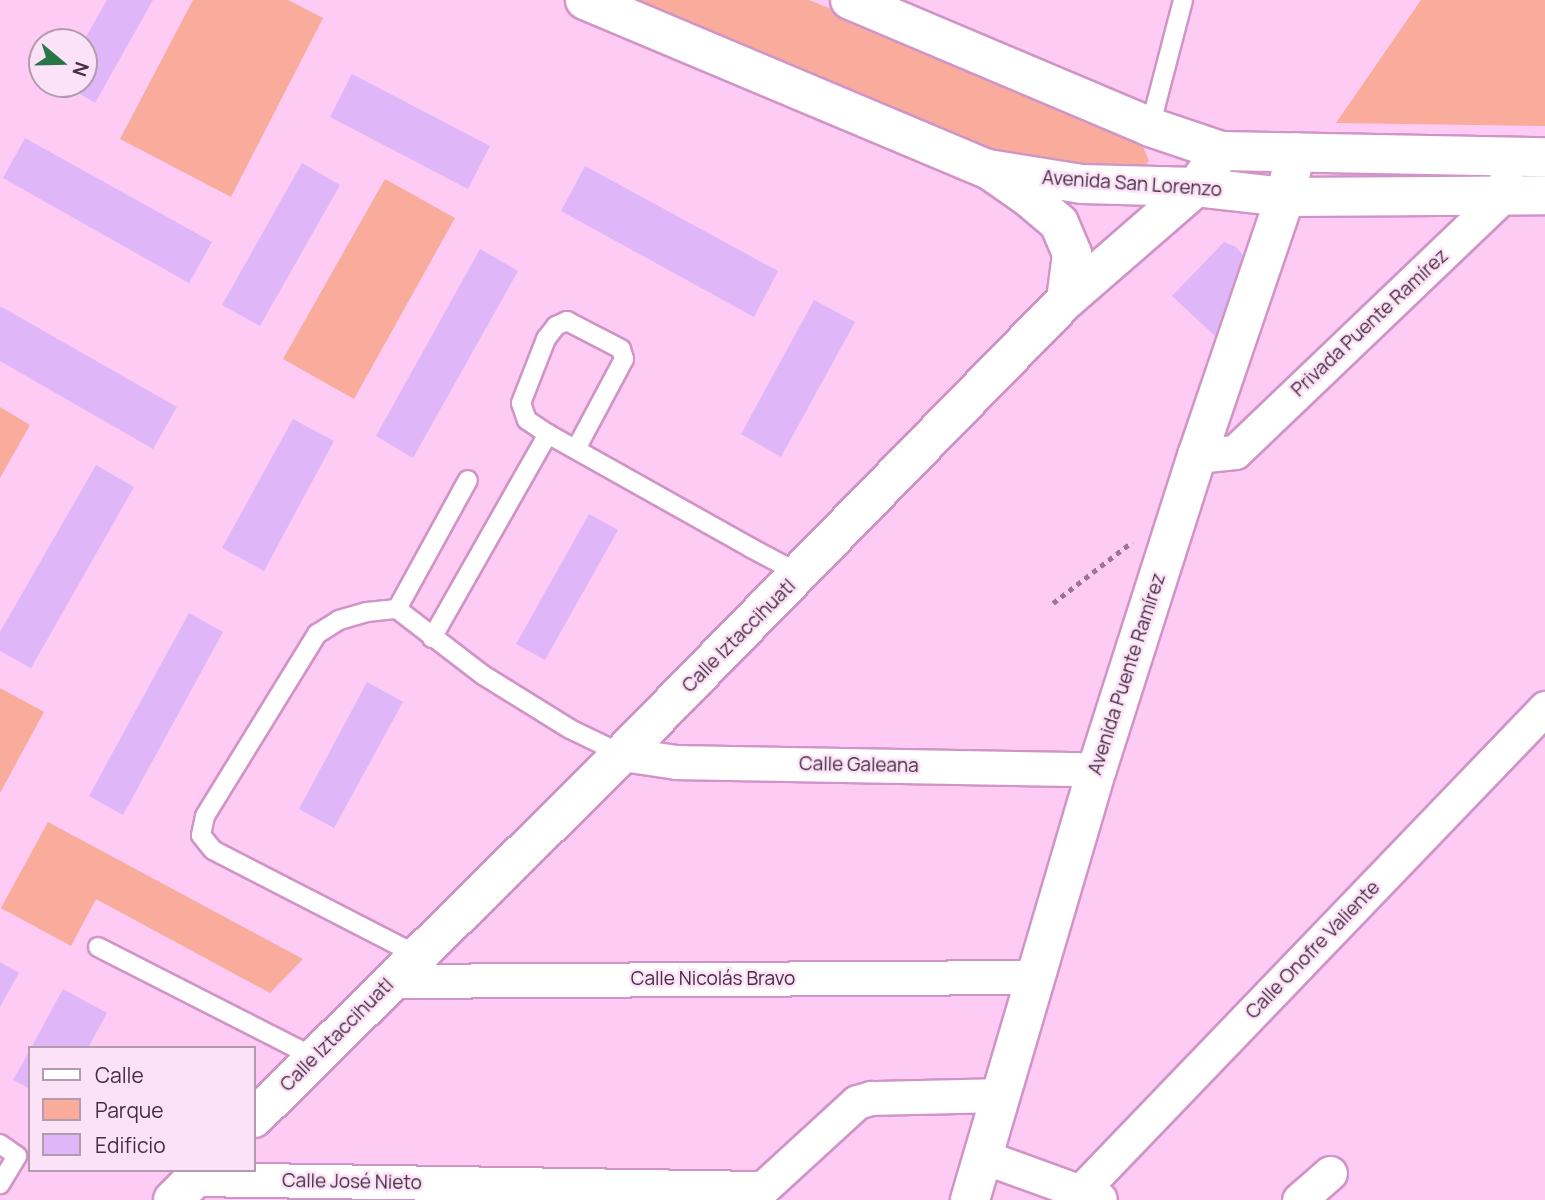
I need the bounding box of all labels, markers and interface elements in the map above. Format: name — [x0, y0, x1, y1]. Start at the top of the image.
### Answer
north arrow — [28, 28, 98, 98]
text: N — [66, 58, 95, 80]
street label: Avenida San Lorenzo — [1041, 166, 1223, 202]
street label: Privada Puente Ramírez — [1287, 244, 1453, 402]
street label: Avenida Puente Ramírez — [1084, 570, 1170, 778]
street label: Calle Iztaccihuatl — [678, 575, 800, 697]
street label: Calle Galeana — [799, 753, 919, 777]
street label: Calle Onofre Valiente — [1241, 876, 1385, 1024]
street label: Calle Nicolás Bravo — [631, 968, 795, 990]
street label: Calle Iztaccihuatl — [276, 974, 398, 1096]
legend — [28, 1046, 256, 1172]
text: Calle — [95, 1061, 144, 1089]
text: Parque — [95, 1096, 164, 1124]
text: Edificio — [95, 1131, 166, 1159]
street label: Calle José Nieto — [282, 1169, 422, 1195]

